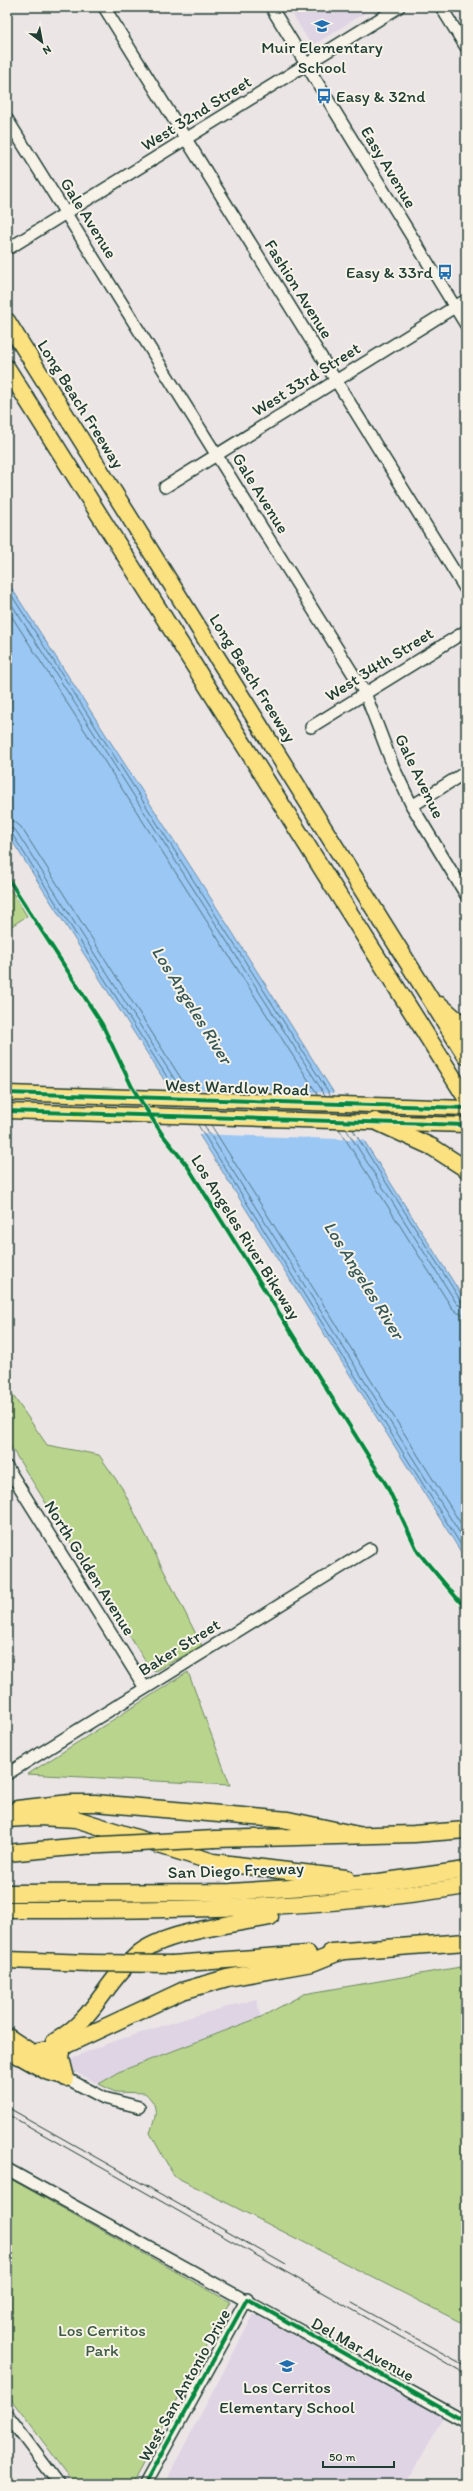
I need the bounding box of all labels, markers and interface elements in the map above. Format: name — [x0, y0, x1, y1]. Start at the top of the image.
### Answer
school or university icon: Muir Elementary School — [313, 17, 331, 35]
north arrow — [22, 22, 62, 62]
place label: Muir Elementary School — [261, 37, 383, 77]
text: N — [40, 43, 54, 58]
street label: West 32nd Street — [137, 71, 255, 155]
place label: Easy & 32nd — [336, 86, 426, 106]
bus stop icon: Easy & 32nd — [315, 87, 333, 105]
street label: Easy Avenue — [357, 123, 421, 211]
street label: Gale Avenue — [56, 174, 122, 262]
street label: Fashion Avenue — [261, 236, 337, 342]
place label: Easy & 33rd — [346, 262, 434, 282]
bus stop icon: Easy & 33rd — [436, 263, 454, 281]
street label: Long Beach Freeway — [33, 336, 129, 472]
street label: West 33rd Street — [248, 338, 364, 420]
street label: Gale Avenue — [228, 449, 294, 537]
street label: Long Beach Freeway — [205, 610, 301, 746]
street label: West 34th Street — [321, 623, 437, 705]
street label: Gale Avenue — [391, 731, 449, 821]
water label: Los Angeles River — [147, 942, 238, 1069]
street label: West Wardlow Road — [165, 1074, 310, 1100]
street label: Los Angeles River Bikeway — [187, 1151, 305, 1323]
water label: Los Angeles River — [319, 1217, 410, 1344]
street label: North Golden Avenue — [40, 1497, 140, 1639]
street label: Baker Street — [135, 1614, 224, 1680]
street label: San Diego Freeway — [168, 1858, 304, 1882]
street label: West San Antonio Drive — [134, 2305, 234, 2465]
street label: Del Mar Avenue — [308, 2313, 418, 2385]
park label: Los Cerritos Park — [58, 2320, 146, 2360]
school or university icon: Los Cerritos Elementary School — [278, 2357, 296, 2375]
place label: Los Cerritos Elementary School — [219, 2377, 355, 2417]
scale bar — [323, 2443, 394, 2469]
text: 50 m — [329, 2450, 355, 2464]

